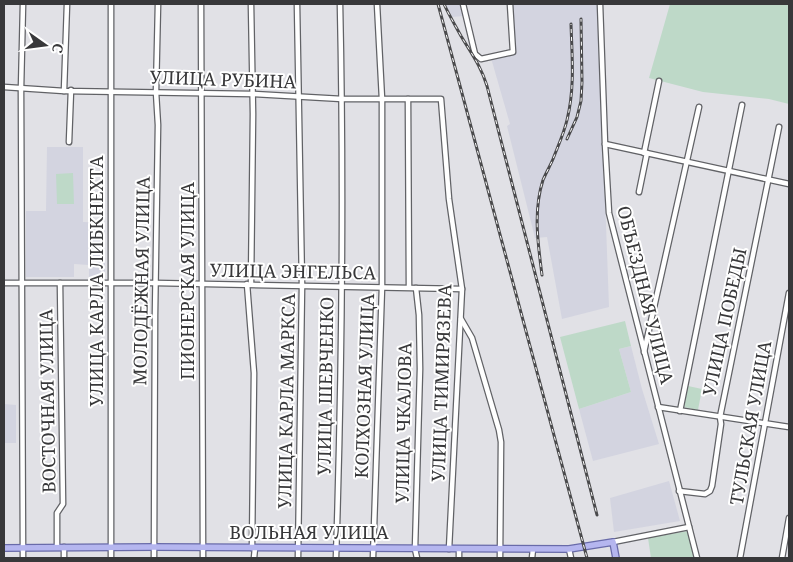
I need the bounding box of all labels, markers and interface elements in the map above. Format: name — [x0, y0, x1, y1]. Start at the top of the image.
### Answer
north arrow — [20, 20, 70, 70]
text: С — [48, 41, 68, 55]
street label: УЛИЦА РУБИНА — [149, 64, 297, 94]
street label: УЛИЦА КАРЛА ЛИБКНЕХТА — [84, 155, 108, 407]
street label: МОЛОДЁЖНАЯ УЛИЦА — [127, 176, 155, 386]
street label: ПИОНЕРСКАЯ УЛИЦА — [175, 182, 199, 380]
street label: ОБЪЕЗДНАЯ УЛИЦА — [612, 203, 680, 387]
street label: УЛИЦА ПОБЕДЫ — [697, 245, 751, 398]
street label: УЛИЦА ЭНГЕЛЬСА — [210, 258, 377, 284]
street label: УЛИЦА ТИМИРЯЗЕВА — [426, 283, 456, 482]
street label: УЛИЦА КАРЛА МАРКСА — [272, 293, 300, 509]
street label: КОЛХОЗНАЯ УЛИЦА — [349, 293, 379, 479]
street label: УЛИЦА ШЕВЧЕНКО — [311, 296, 339, 475]
street label: ВОСТОЧНАЯ УЛИЦА — [33, 308, 61, 493]
street label: ТУЛЬСКАЯ УЛИЦА — [724, 338, 776, 507]
street label: УЛИЦА ЧКАЛОВА — [390, 342, 416, 504]
street label: ВОЛЬНАЯ УЛИЦА — [229, 520, 389, 544]

